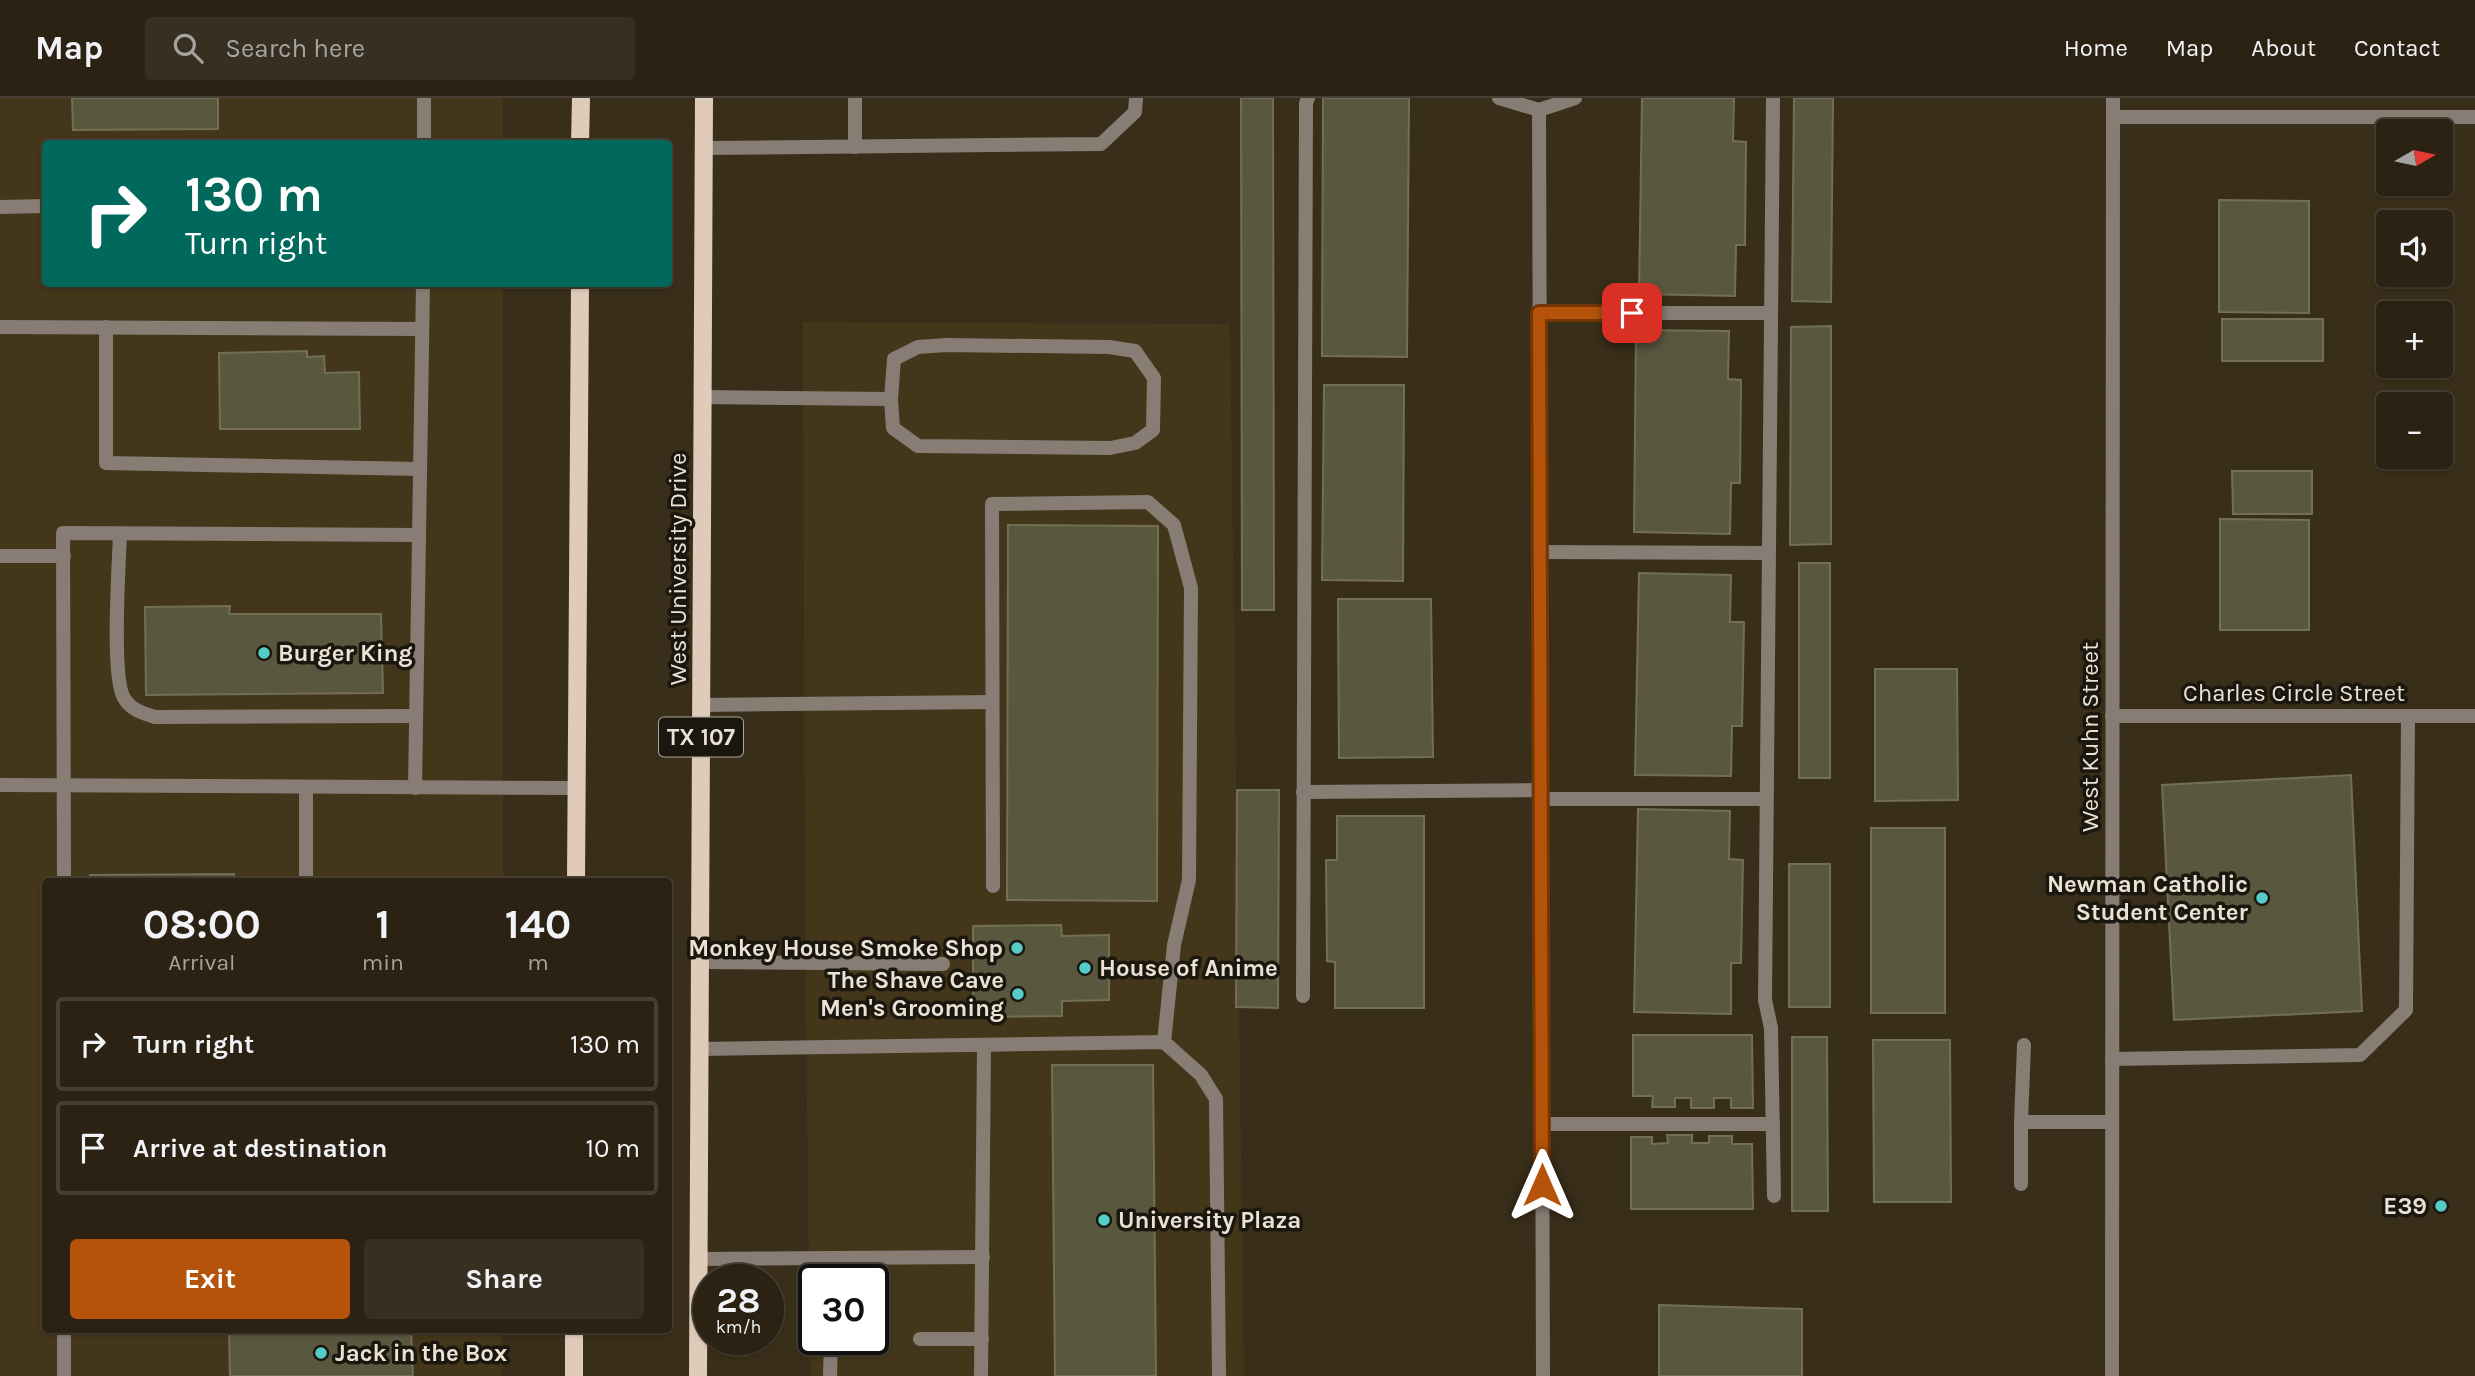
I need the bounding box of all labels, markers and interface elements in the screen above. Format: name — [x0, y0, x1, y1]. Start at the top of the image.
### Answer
search box — [145, 17, 635, 80]
text: Map — [35, 29, 103, 67]
icon: search — [169, 29, 207, 67]
text: Search here — [225, 33, 365, 64]
text: Home — [2064, 34, 2128, 62]
text: Map — [2166, 34, 2213, 62]
text: About — [2251, 34, 2316, 62]
text: Contact — [2354, 34, 2440, 62]
north arrow — [2376, 119, 2454, 196]
map controls — [2376, 119, 2453, 469]
text: 130 m — [185, 166, 323, 223]
icon: right — [70, 168, 161, 259]
button: sound — [2376, 210, 2453, 287]
text: Turn right — [185, 225, 327, 262]
pin — [1602, 283, 1662, 343]
icon: arrive — [1613, 294, 1651, 332]
button: + — [2376, 301, 2453, 378]
button: − — [2376, 392, 2453, 469]
street label: West University Drive — [664, 453, 692, 685]
place label: Burger King — [278, 639, 413, 667]
street label: West Kuhn Street — [2076, 642, 2104, 832]
marker: Burger King — [256, 645, 272, 661]
street label: Charles Circle Street — [2183, 679, 2405, 707]
road number: TX 107 — [659, 718, 743, 757]
place label: Newman Catholic Student Center — [2047, 870, 2249, 926]
marker: Newman Catholic Student Center — [2254, 890, 2270, 906]
text: 08:00 — [143, 899, 261, 949]
text: 1 — [375, 899, 390, 949]
text: 140 — [505, 899, 571, 949]
place label: Monkey House Smoke Shop — [688, 934, 1003, 962]
marker: Monkey House Smoke Shop — [1009, 940, 1025, 956]
text: Arrival — [168, 949, 236, 976]
text: min — [362, 949, 404, 976]
text: m — [527, 949, 549, 976]
place label: House of Anime — [1099, 954, 1278, 982]
marker: House of Anime — [1077, 960, 1093, 976]
place label: The Shave Cave Men's Grooming — [820, 966, 1004, 1022]
marker: The Shave Cave Men's Grooming — [1010, 986, 1026, 1002]
icon: right — [74, 1025, 112, 1063]
text: Turn right — [133, 1029, 254, 1060]
text: 130 m — [570, 1029, 640, 1060]
icon: arrive — [74, 1129, 112, 1167]
text: Arrive at destination — [133, 1133, 387, 1164]
text: 10 m — [585, 1133, 640, 1164]
position arrow — [1505, 1148, 1579, 1222]
place label: E39 — [2383, 1192, 2427, 1220]
marker: E39 — [2433, 1198, 2449, 1214]
place label: University Plaza — [1118, 1206, 1301, 1234]
marker: University Plaza — [1096, 1212, 1112, 1228]
button: Exit — [70, 1239, 350, 1319]
button: Share — [364, 1239, 644, 1319]
speed limit sign: 30 — [798, 1264, 889, 1355]
text: 28 — [717, 1280, 760, 1321]
text: km/h — [716, 1316, 761, 1338]
place label: Jack in the Box — [335, 1339, 507, 1367]
marker: Jack in the Box — [313, 1345, 329, 1361]

